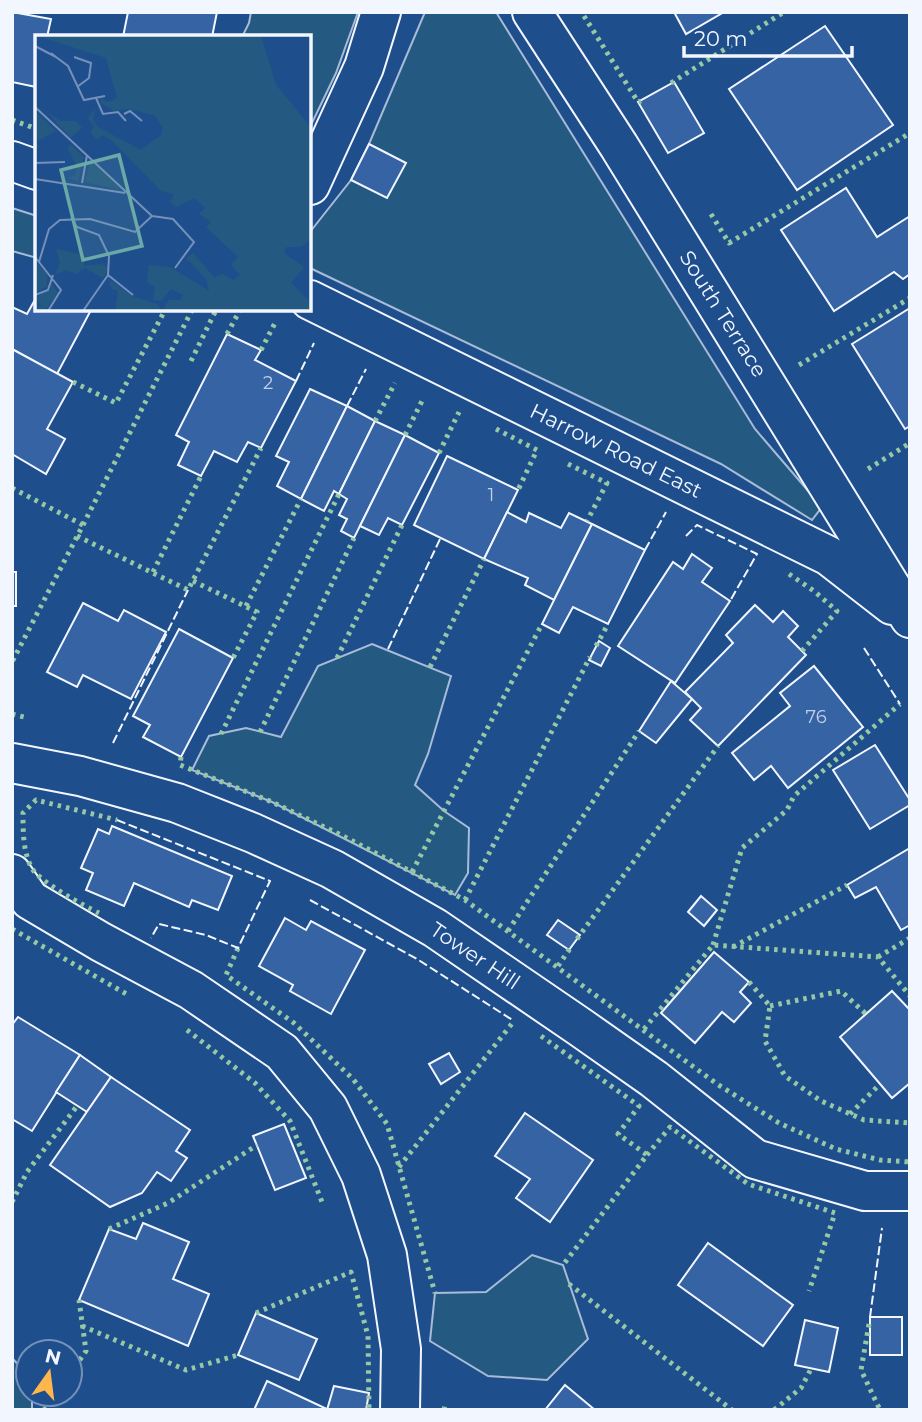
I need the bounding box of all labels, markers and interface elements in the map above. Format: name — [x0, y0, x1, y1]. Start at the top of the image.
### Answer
scale bar — [684, 14, 852, 58]
text: 20 m — [694, 26, 748, 51]
inset map — [35, 35, 312, 312]
street label: South Terrace — [675, 246, 772, 382]
house number: 2 — [263, 372, 273, 394]
street label: Harrow Road East — [526, 398, 706, 503]
house number: 1 — [488, 484, 494, 506]
house number: 76 — [805, 706, 827, 728]
street label: Tower Hill — [426, 917, 525, 995]
north arrow — [14, 1338, 84, 1408]
text: N — [43, 1344, 63, 1370]

